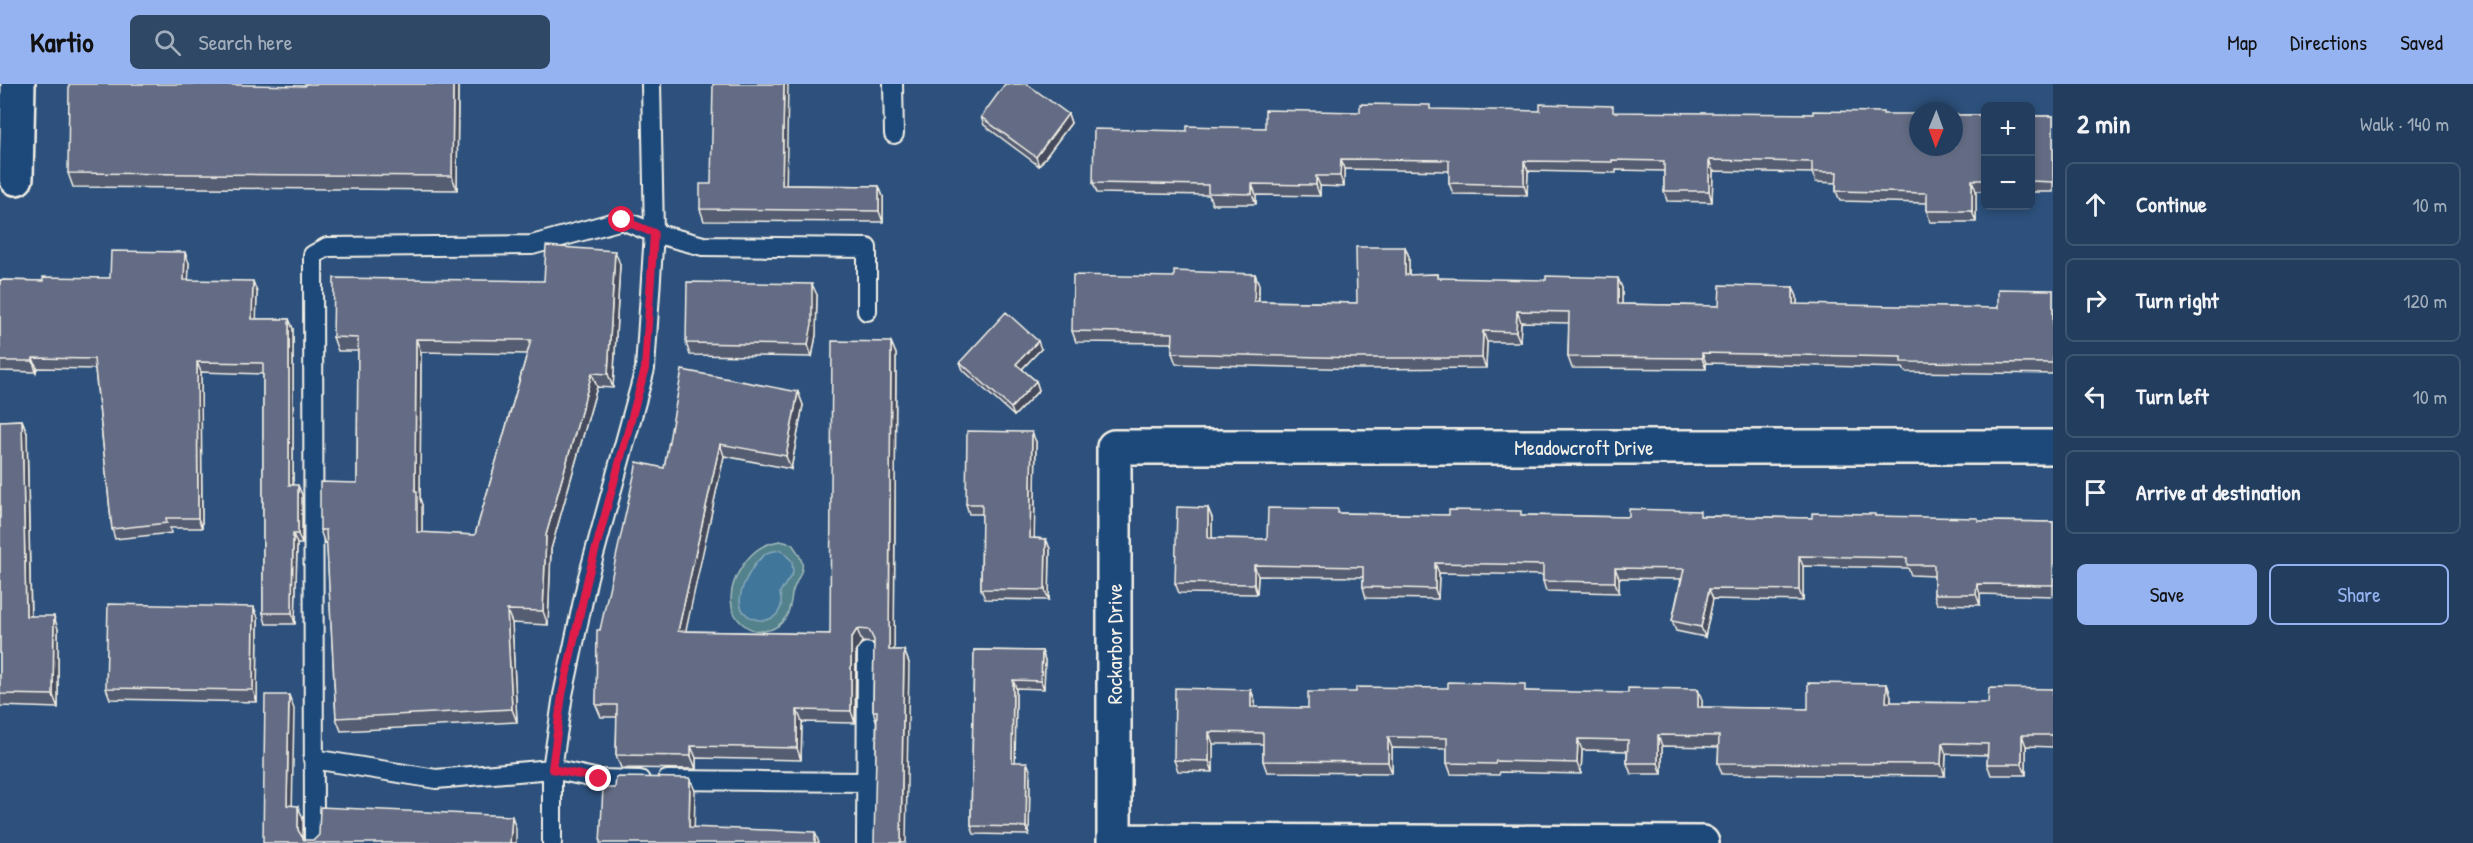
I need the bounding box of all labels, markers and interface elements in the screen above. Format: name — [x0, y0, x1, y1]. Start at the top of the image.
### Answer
search box — [130, 15, 550, 69]
text: Kartio — [30, 23, 94, 61]
icon: search — [151, 26, 184, 59]
text: Search here — [199, 27, 293, 57]
text: Map — [2227, 28, 2257, 57]
text: Directions — [2290, 28, 2367, 57]
text: Saved — [2400, 28, 2443, 57]
north arrow — [1909, 102, 1963, 156]
map controls — [1981, 102, 2035, 210]
button: + — [1981, 102, 2035, 156]
text: 2 min — [2077, 106, 2130, 141]
text: Walk · 140 m — [2360, 110, 2449, 137]
button: − — [1981, 156, 2035, 210]
icon: ahead — [2079, 188, 2112, 221]
text: Continue — [2136, 189, 2207, 219]
text: 10 m — [2413, 191, 2447, 218]
route start — [608, 206, 634, 232]
icon: right — [2079, 284, 2112, 317]
text: Turn right — [2136, 285, 2219, 315]
text: 120 m — [2403, 287, 2447, 314]
icon: left — [2079, 380, 2112, 413]
text: Turn left — [2136, 381, 2209, 411]
text: 10 m — [2413, 383, 2447, 410]
street label: Meadowcroft Drive — [1514, 433, 1654, 462]
icon: arrive — [2079, 476, 2112, 509]
text: Arrive at destination — [2136, 477, 2301, 507]
button: Save — [2077, 564, 2257, 625]
button: Share — [2269, 564, 2449, 625]
street label: Rockarbor Drive — [1100, 584, 1129, 704]
route end — [585, 765, 611, 791]

